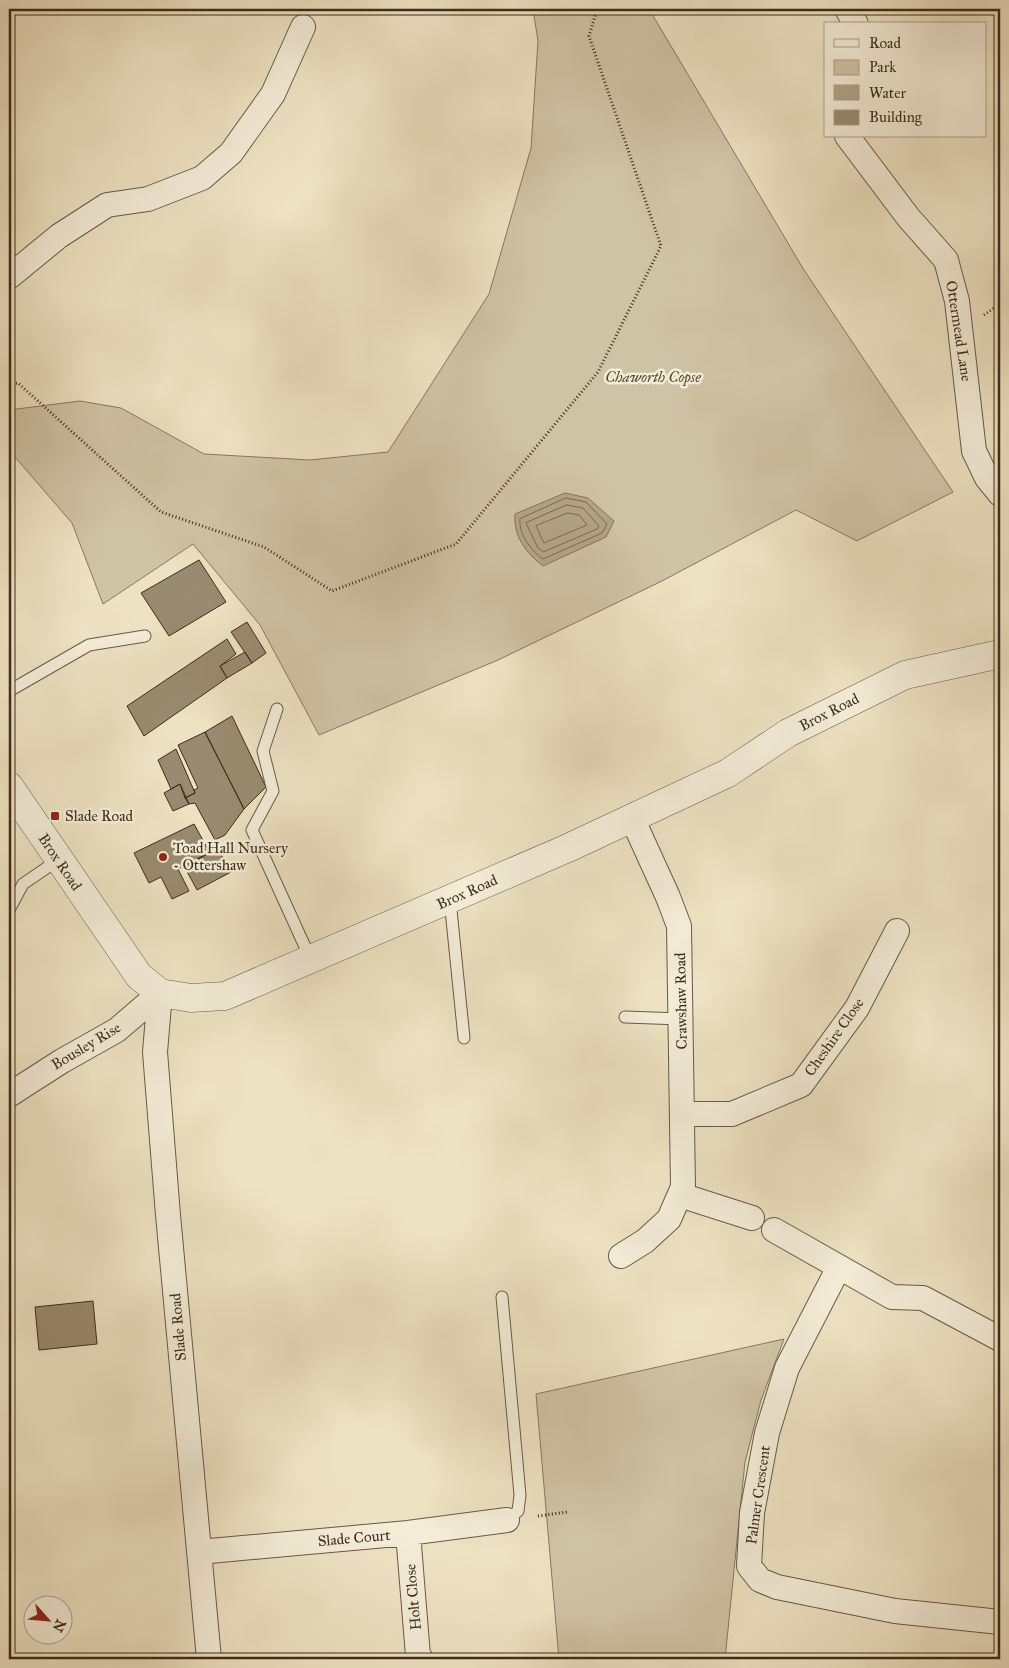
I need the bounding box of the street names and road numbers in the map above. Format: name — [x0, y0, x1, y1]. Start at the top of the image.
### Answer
street label: Ottermead Lane — [942, 279, 976, 383]
street label: Brox Road — [796, 689, 862, 735]
street label: Brox Road — [34, 830, 86, 894]
street label: Brox Road — [434, 870, 501, 913]
street label: Crawshaw Road — [671, 952, 691, 1050]
street label: Cheshire Close — [800, 994, 868, 1080]
street label: Bousley Rise — [48, 1018, 124, 1074]
street label: Slade Road — [166, 1292, 190, 1362]
street label: Palmer Crescent — [742, 1444, 774, 1546]
street label: Slade Court — [317, 1526, 392, 1550]
street label: Holt Close — [401, 1563, 425, 1631]

